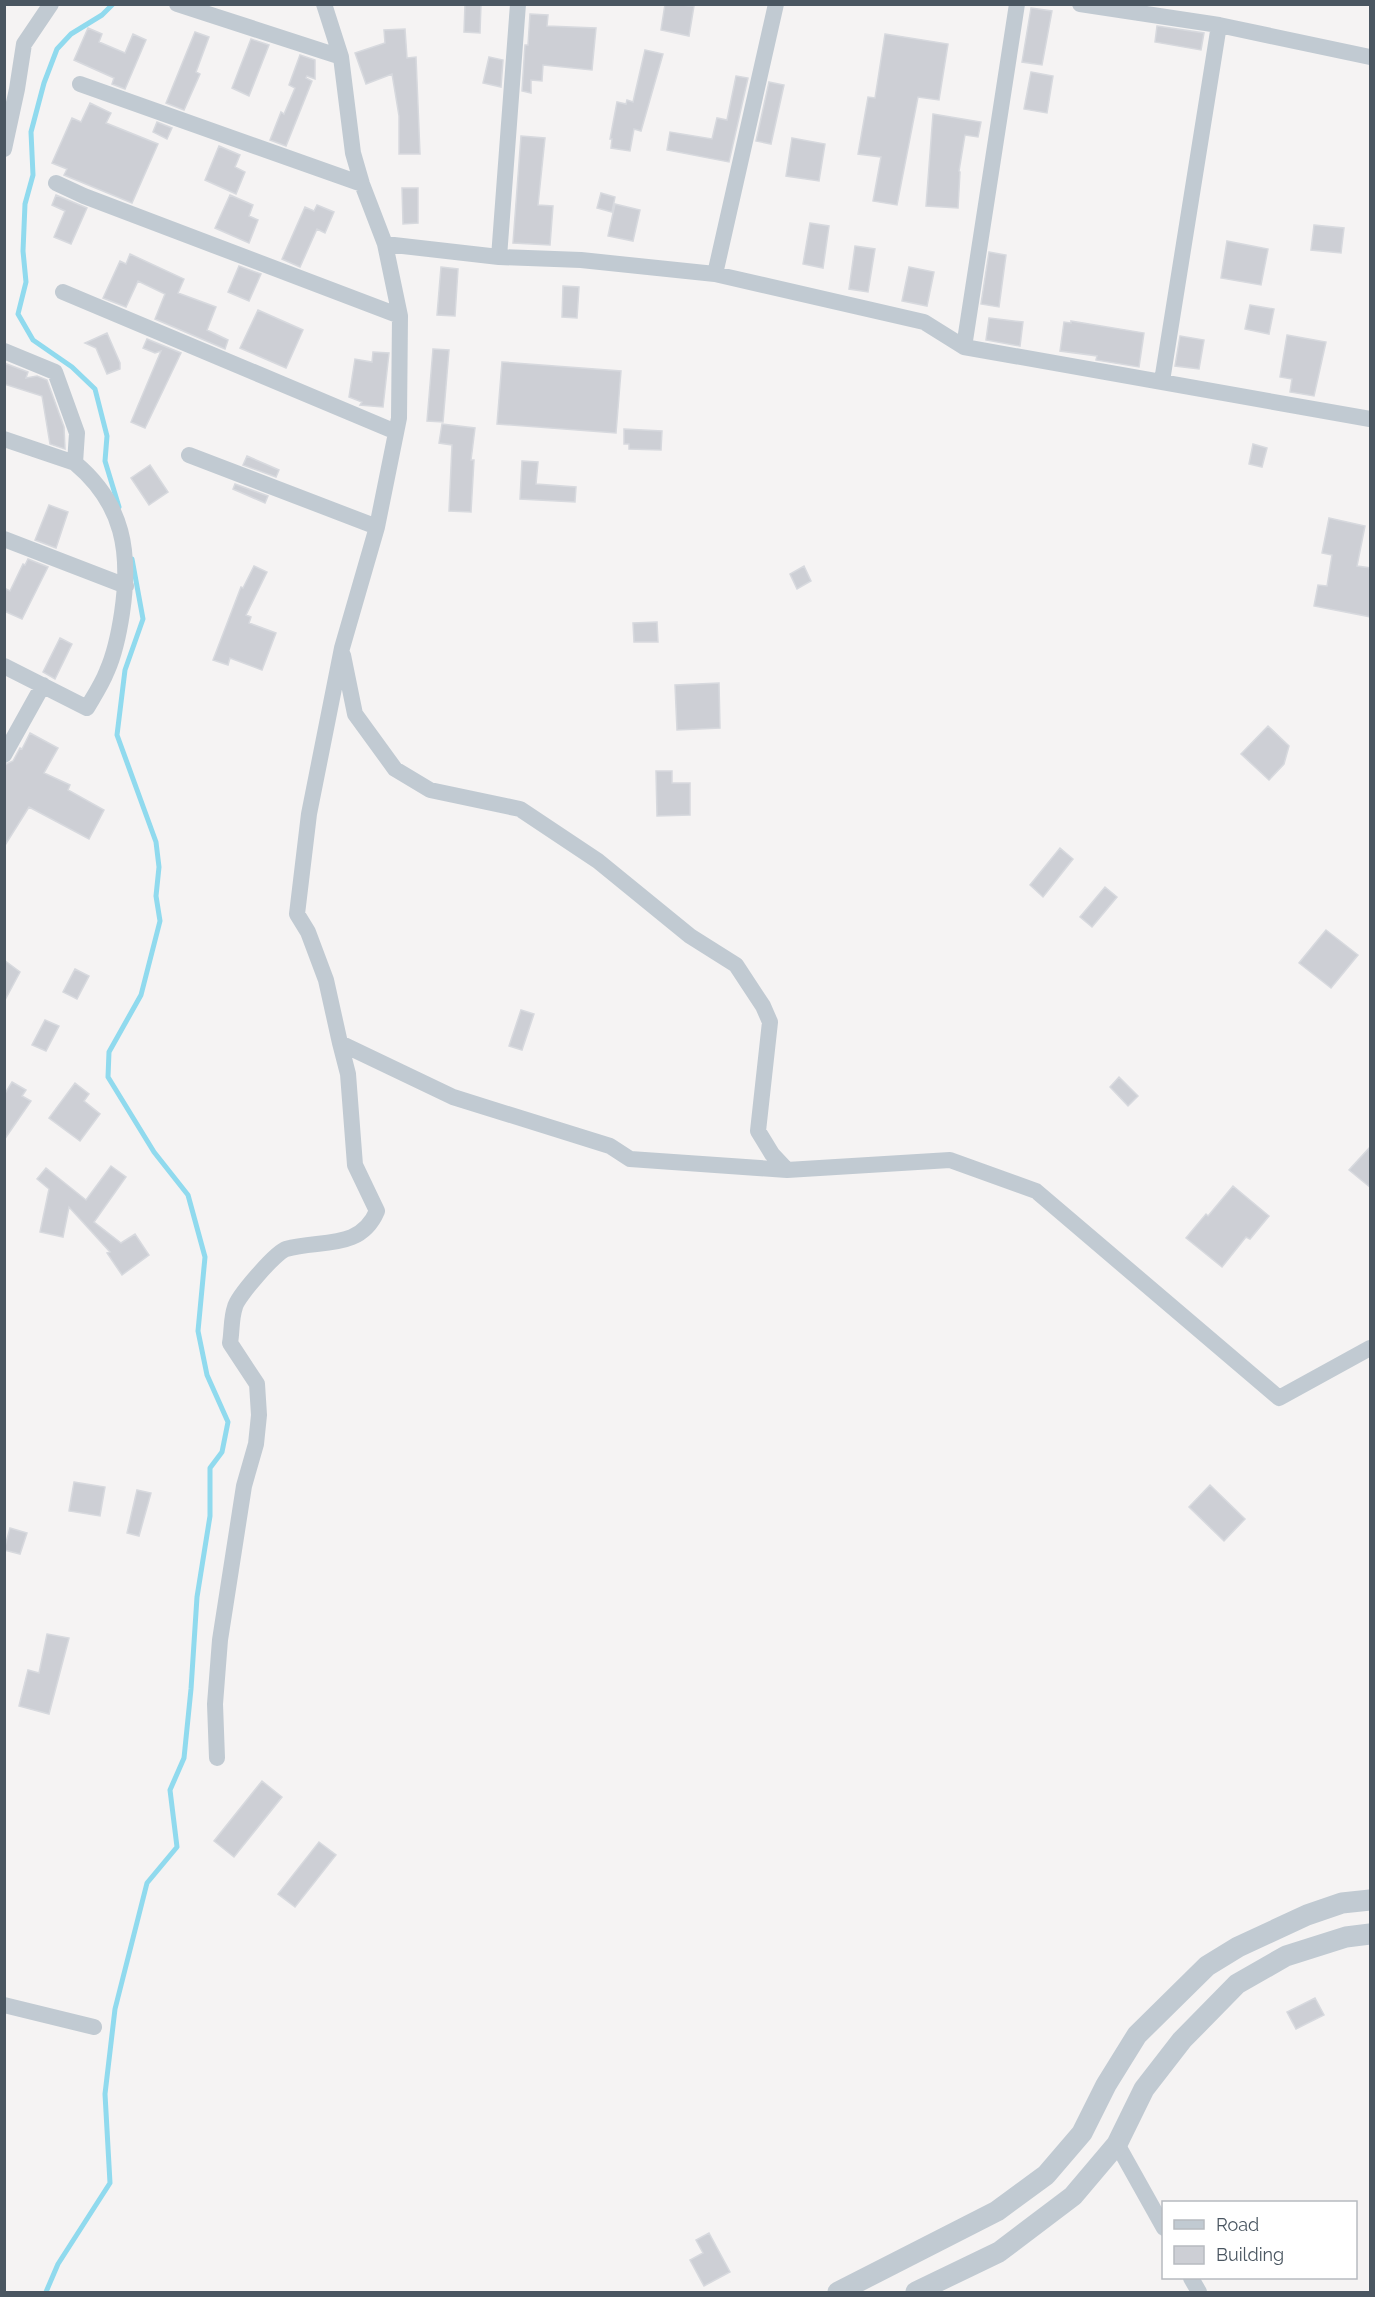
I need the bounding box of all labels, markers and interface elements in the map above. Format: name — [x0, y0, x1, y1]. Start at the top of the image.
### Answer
legend — [1162, 2201, 1357, 2279]
text: Road — [1216, 2214, 1259, 2235]
text: Building — [1216, 2244, 1284, 2265]

